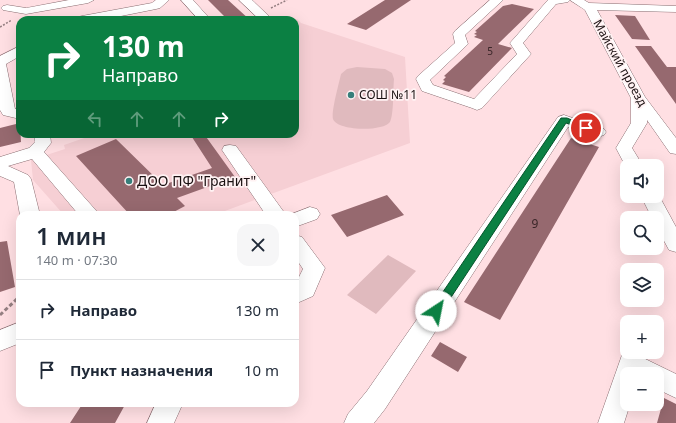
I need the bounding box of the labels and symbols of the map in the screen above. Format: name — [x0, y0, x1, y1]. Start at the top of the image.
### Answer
street label: Майский проезд — [590, 16, 652, 110]
house number: 5 — [487, 44, 493, 58]
place label: СОШ №11 — [359, 86, 417, 103]
marker: СОШ №11 — [346, 90, 356, 100]
pin — [569, 111, 603, 145]
place label: ДОО ПФ "Гранит" — [137, 171, 256, 190]
marker: ДОО ПФ "Гранит" — [124, 176, 134, 186]
house number: 9 — [532, 215, 539, 232]
position arrow — [415, 290, 457, 332]

